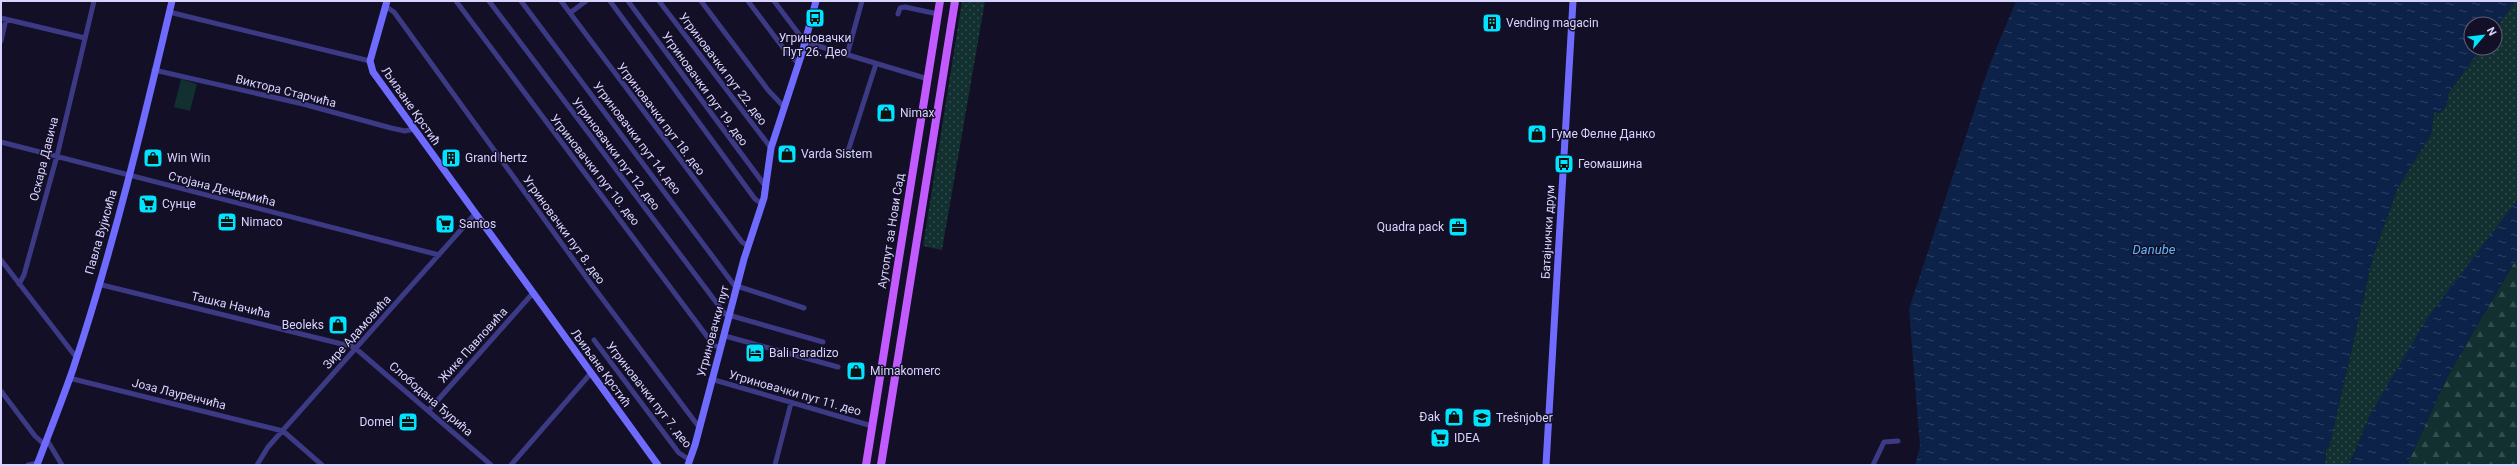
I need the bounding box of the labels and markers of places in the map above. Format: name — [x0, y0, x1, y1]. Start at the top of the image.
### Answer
bus stop icon: Угриновачки Пут 26. Део — [804, 7, 826, 29]
building icon: Vending magacin — [1481, 12, 1503, 34]
place label: Vending magacin — [1506, 16, 1599, 30]
place label: Угриновачки Пут 26. Део — [779, 31, 851, 59]
shop icon: Nimax — [875, 102, 897, 124]
place label: Nimax — [900, 106, 935, 120]
shop icon: Гуме Фелне Данко — [1526, 123, 1548, 145]
place label: Гуме Фелне Данко — [1551, 127, 1655, 141]
shop icon: Varda Sistem — [776, 143, 798, 165]
shop icon: Win Win — [142, 147, 164, 169]
building icon: Grand hertz — [440, 147, 462, 169]
place label: Varda Sistem — [801, 147, 872, 161]
place label: Win Win — [167, 151, 210, 165]
place label: Grand hertz — [465, 151, 527, 165]
bus stop icon: Геомашина — [1553, 153, 1575, 175]
place label: Геомашина — [1578, 157, 1642, 171]
supermarket icon: Сунце — [137, 193, 159, 215]
place label: Сунце — [162, 197, 196, 211]
office icon: Nimaco — [216, 211, 238, 233]
supermarket icon: Santos — [434, 213, 456, 235]
place label: Nimaco — [241, 215, 283, 229]
office icon: Quadra pack — [1447, 216, 1469, 238]
place label: Santos — [459, 217, 496, 231]
place label: Quadra pack — [1377, 220, 1445, 234]
shop icon: Beoleks — [327, 314, 349, 336]
place label: Beoleks — [282, 318, 324, 332]
hotel icon: Bali Paradizo — [744, 342, 766, 364]
place label: Bali Paradizo — [769, 346, 839, 360]
shop icon: Mimakomerc — [845, 360, 867, 382]
place label: Mimakomerc — [870, 364, 941, 378]
shop icon: Đak — [1443, 406, 1465, 428]
school or university icon: Trešnjober — [1471, 407, 1493, 429]
place label: Đak — [1419, 410, 1441, 424]
office icon: Domel — [397, 411, 419, 433]
place label: Trešnjober — [1496, 411, 1553, 425]
place label: Domel — [359, 415, 394, 429]
supermarket icon: IDEA — [1429, 427, 1451, 449]
place label: IDEA — [1454, 431, 1480, 445]

